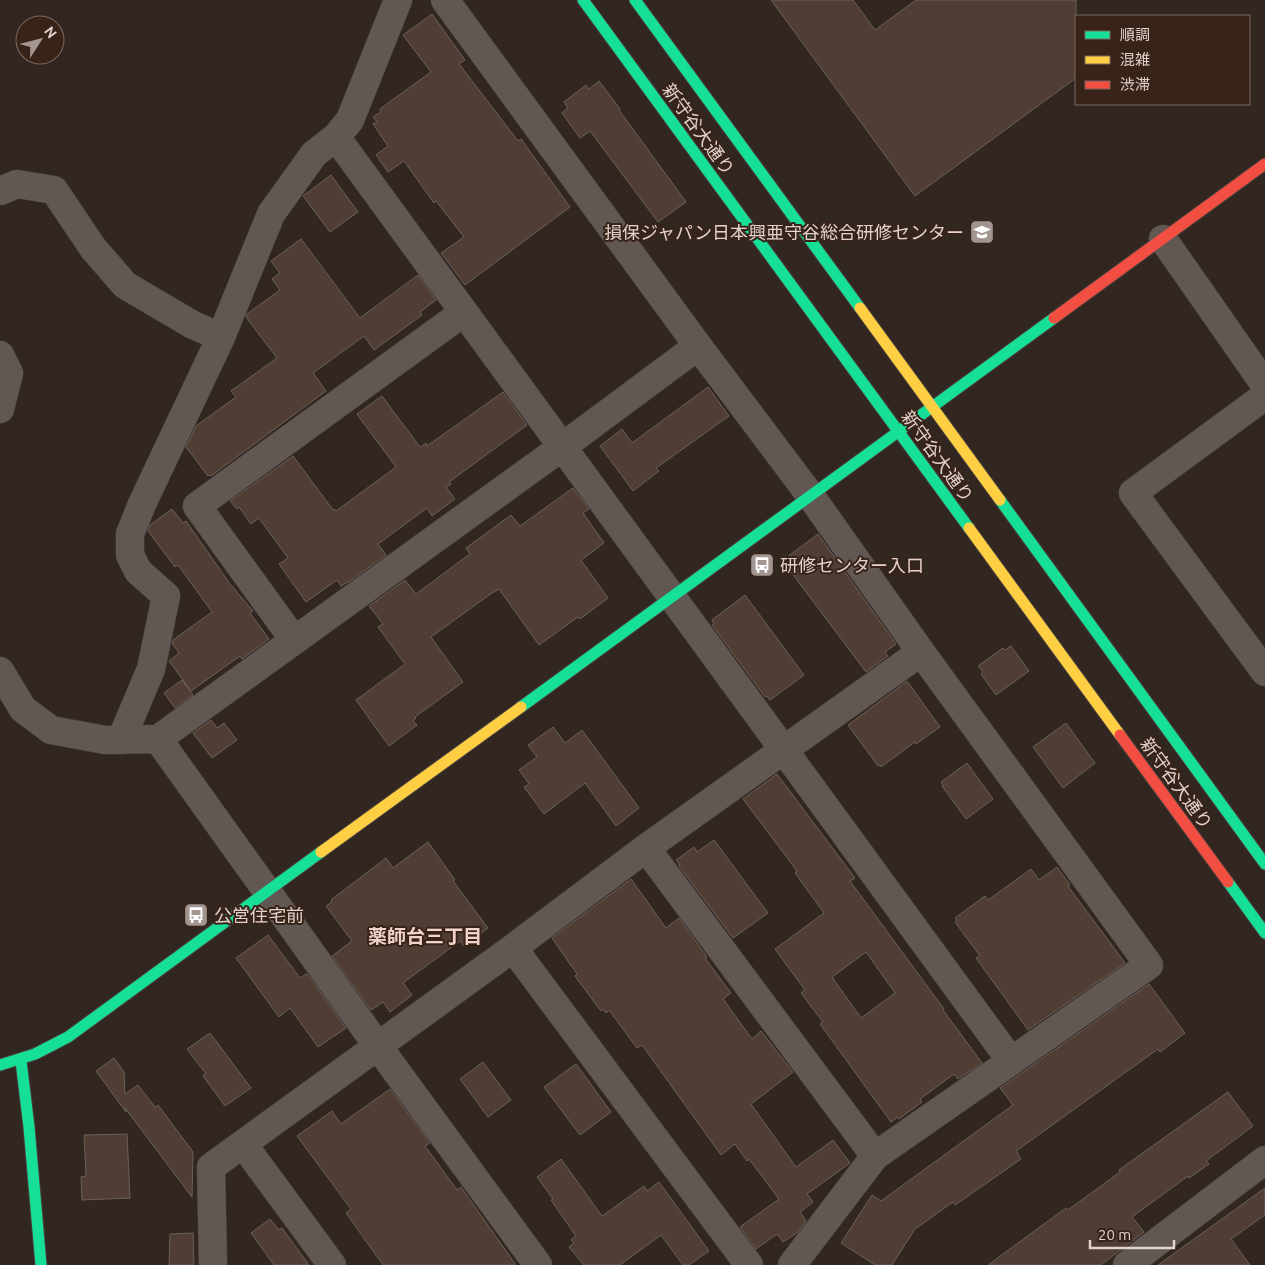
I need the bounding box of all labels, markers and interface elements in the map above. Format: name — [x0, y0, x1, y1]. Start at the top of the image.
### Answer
north arrow — [15, 15, 65, 65]
legend — [1075, 15, 1250, 105]
text: N — [41, 23, 60, 41]
text: 順調 — [1120, 26, 1150, 43]
text: 混雑 — [1120, 51, 1150, 68]
text: 渋滞 — [1120, 76, 1150, 93]
street label: 新守谷大通り — [659, 79, 739, 179]
school or university icon: 損保ジャパン日本興亜守谷総合研修センター — [969, 219, 995, 245]
place label: 損保ジャパン日本興亜守谷総合研修センター — [604, 222, 964, 242]
street label: 新守谷大通り — [898, 406, 978, 506]
bus stop icon: 研修センター入口 — [749, 552, 775, 578]
place label: 研修センター入口 — [780, 555, 924, 575]
street label: 新守谷大通り — [1137, 733, 1217, 833]
bus stop icon: 公営住宅前 — [183, 902, 209, 928]
place label: 公営住宅前 — [214, 905, 304, 925]
district label: 薬師台三丁目 — [368, 925, 482, 947]
scale bar — [1090, 1218, 1174, 1250]
text: 20 m — [1098, 1226, 1131, 1243]

